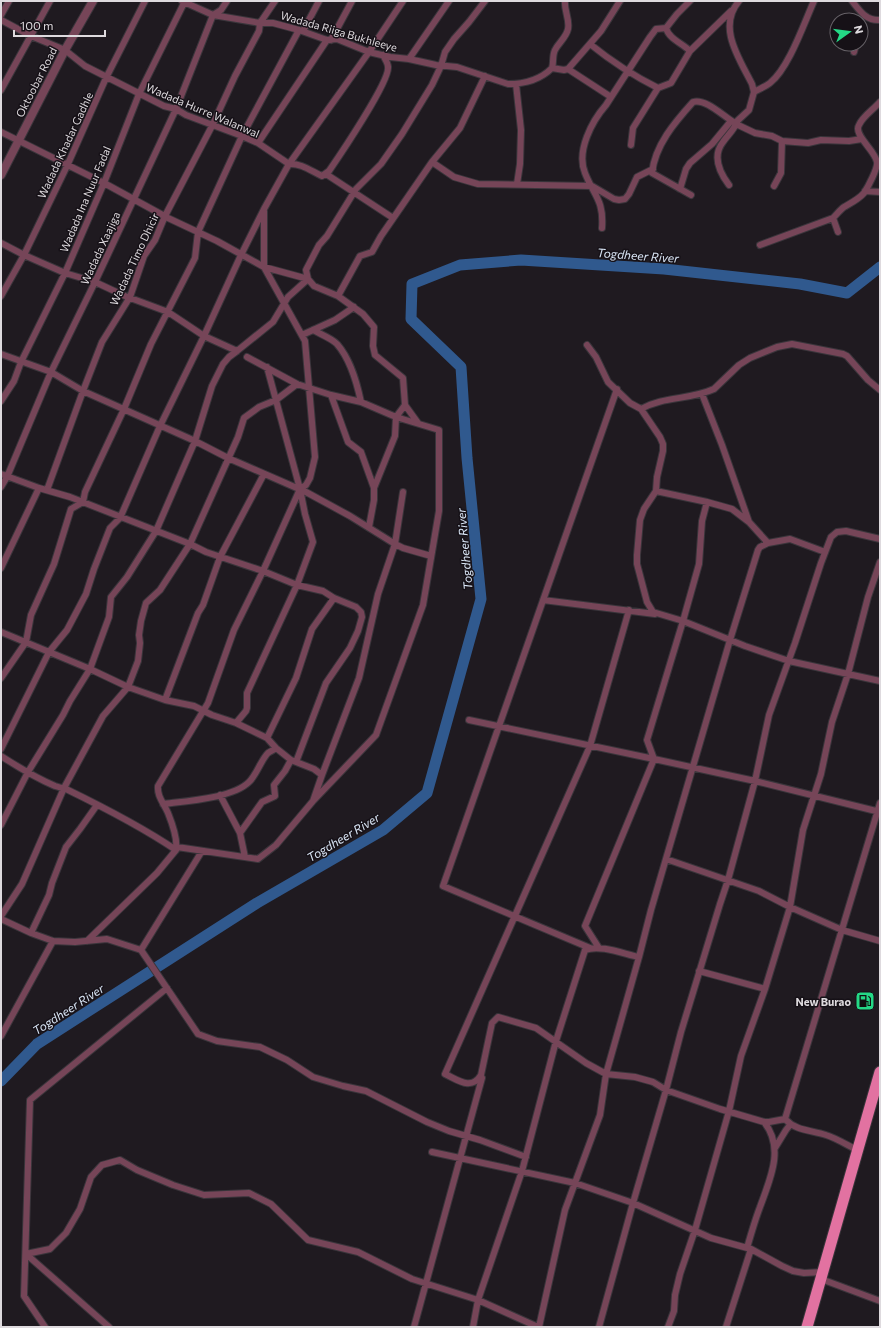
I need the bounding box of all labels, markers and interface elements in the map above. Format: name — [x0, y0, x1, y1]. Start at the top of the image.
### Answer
street label: Wadada Riiga Bukhleeye — [279, 8, 399, 54]
scale bar — [14, 12, 105, 38]
north arrow — [829, 12, 869, 52]
text: 100 m — [20, 18, 54, 32]
text: N — [852, 24, 866, 35]
street label: Oktoobar Road — [13, 45, 59, 119]
street label: Wadada Hurre Walanwal — [144, 80, 262, 140]
street label: Wadada Khadar Gadhle — [35, 90, 95, 200]
street label: Wadada Ina Nuur Fadal — [57, 144, 113, 254]
street label: Wadada Xaajiga — [77, 209, 123, 287]
street label: Wadada Timo Dhicir — [107, 210, 161, 307]
water label: Togdheer River — [597, 245, 681, 265]
water label: Togdheer River — [453, 506, 475, 591]
water label: Togdheer River — [304, 809, 383, 864]
water label: Togdheer River — [30, 980, 107, 1037]
fuel station icon: New Burao — [854, 990, 876, 1012]
place label: New Burao — [796, 995, 851, 1008]

